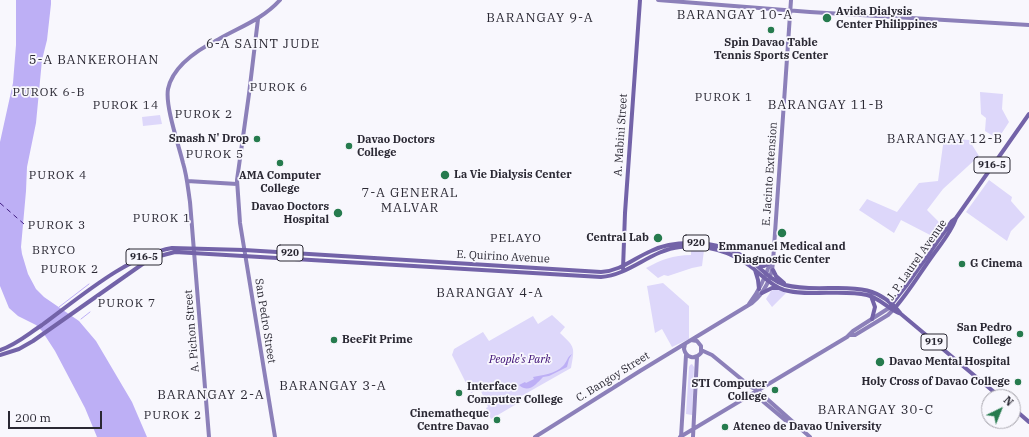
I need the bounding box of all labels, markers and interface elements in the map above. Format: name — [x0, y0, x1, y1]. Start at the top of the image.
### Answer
place label: Avida Dialysis Center Philippines — [836, 5, 937, 31]
district label: BARANGAY 10-A — [677, 7, 793, 23]
district label: BARANGAY 9-A — [486, 10, 594, 26]
marker: Avida Dialysis Center Philippines — [821, 12, 833, 24]
marker: Spin Davao Table Tennis Sports Center — [766, 25, 776, 35]
district label: 6-A SAINT JUDE — [206, 36, 320, 52]
place label: Spin Davao Table Tennis Sports Center — [714, 36, 828, 62]
district label: 5-A BANKEROHAN — [29, 52, 159, 68]
district label: PUROK 6 — [250, 81, 308, 95]
district label: PUROK 6-B — [12, 86, 86, 100]
district label: PUROK 1 — [695, 91, 753, 105]
street label: A. Mabini Street — [612, 93, 630, 177]
district label: BARANGAY 11-B — [768, 97, 884, 113]
district label: PUROK 14 — [93, 99, 159, 113]
district label: PUROK 2 — [175, 108, 233, 122]
street label: E. Jacinto Extension — [760, 121, 780, 227]
district label: BARANGAY 12-B — [887, 131, 1003, 147]
place label: Smash N' Drop — [169, 132, 249, 146]
place label: Davao Doctors College — [357, 133, 435, 159]
marker: Smash N' Drop — [252, 134, 262, 144]
marker: Davao Doctors College — [344, 141, 354, 151]
district label: PUROK 5 — [186, 148, 244, 162]
road number: 916-5 — [974, 157, 1010, 173]
marker: AMA Computer College — [275, 158, 285, 168]
place label: La Vie Dialysis Center — [454, 168, 572, 182]
district label: PUROK 4 — [29, 169, 87, 183]
place label: AMA Computer College — [239, 169, 321, 195]
marker: La Vie Dialysis Center — [439, 169, 451, 181]
district label: 7-A GENERAL MALVAR — [361, 185, 459, 216]
place label: Davao Doctors Hospital — [251, 200, 329, 226]
marker: Davao Doctors Hospital — [332, 207, 344, 219]
district label: PUROK 1 — [133, 212, 191, 226]
street label: J. P. Laurel Avenue — [884, 217, 950, 303]
district label: PUROK 3 — [28, 219, 86, 233]
marker: Emmanuel Medical and Diagnostic Center — [776, 227, 788, 239]
place label: Central Lab — [586, 231, 649, 245]
district label: PELAYO — [490, 232, 542, 246]
marker: Central Lab — [652, 232, 664, 244]
road number: 920 — [683, 235, 709, 251]
place label: Emmanuel Medical and Diagnostic Center — [718, 240, 846, 266]
district label: BRYCO — [32, 244, 76, 258]
road number: 920 — [277, 245, 303, 261]
street label: E. Quirino Avenue — [456, 248, 550, 266]
road number: 916-5 — [126, 249, 162, 265]
place label: G Cinema — [970, 257, 1023, 271]
marker: G Cinema — [957, 259, 967, 269]
district label: PUROK 2 — [41, 263, 99, 277]
street label: San Pedro Street — [252, 278, 278, 364]
district label: BARANGAY 4-A — [436, 285, 544, 301]
street label: A. Pichon Street — [182, 289, 202, 373]
district label: PUROK 7 — [98, 297, 156, 311]
place label: San Pedro College — [957, 321, 1012, 347]
marker: San Pedro College — [1015, 329, 1025, 339]
place label: BeeFit Prime — [342, 333, 413, 347]
road number: 919 — [921, 334, 947, 350]
marker: BeeFit Prime — [329, 335, 339, 345]
street label: C. Bangoy Street — [574, 349, 652, 405]
park label: People's Park — [489, 353, 551, 367]
place label: Davao Mental Hospital — [889, 355, 1010, 369]
marker: Davao Mental Hospital — [874, 356, 886, 368]
place label: Holy Cross of Davao College — [861, 375, 1010, 389]
place label: STI Computer College — [692, 377, 767, 403]
marker: Holy Cross of Davao College — [1013, 377, 1023, 387]
district label: BARANGAY 3-A — [279, 378, 387, 394]
place label: Interface Computer College — [467, 380, 563, 406]
marker: STI Computer College — [770, 385, 780, 395]
district label: BARANGAY 2-A — [157, 387, 265, 403]
marker: Interface Computer College — [454, 388, 464, 398]
north arrow — [981, 389, 1021, 429]
text: N — [1001, 393, 1016, 409]
district label: BARANGAY 30-C — [818, 402, 934, 418]
scale bar — [10, 403, 104, 429]
place label: Cinematheque Centre Davao — [410, 407, 489, 433]
district label: PUROK 2 — [144, 409, 202, 423]
text: 200 m — [15, 410, 51, 425]
marker: Cinematheque Centre Davao — [492, 415, 502, 425]
place label: Ateneo de Davao University — [733, 420, 882, 434]
marker: Ateneo de Davao University — [720, 422, 730, 432]

